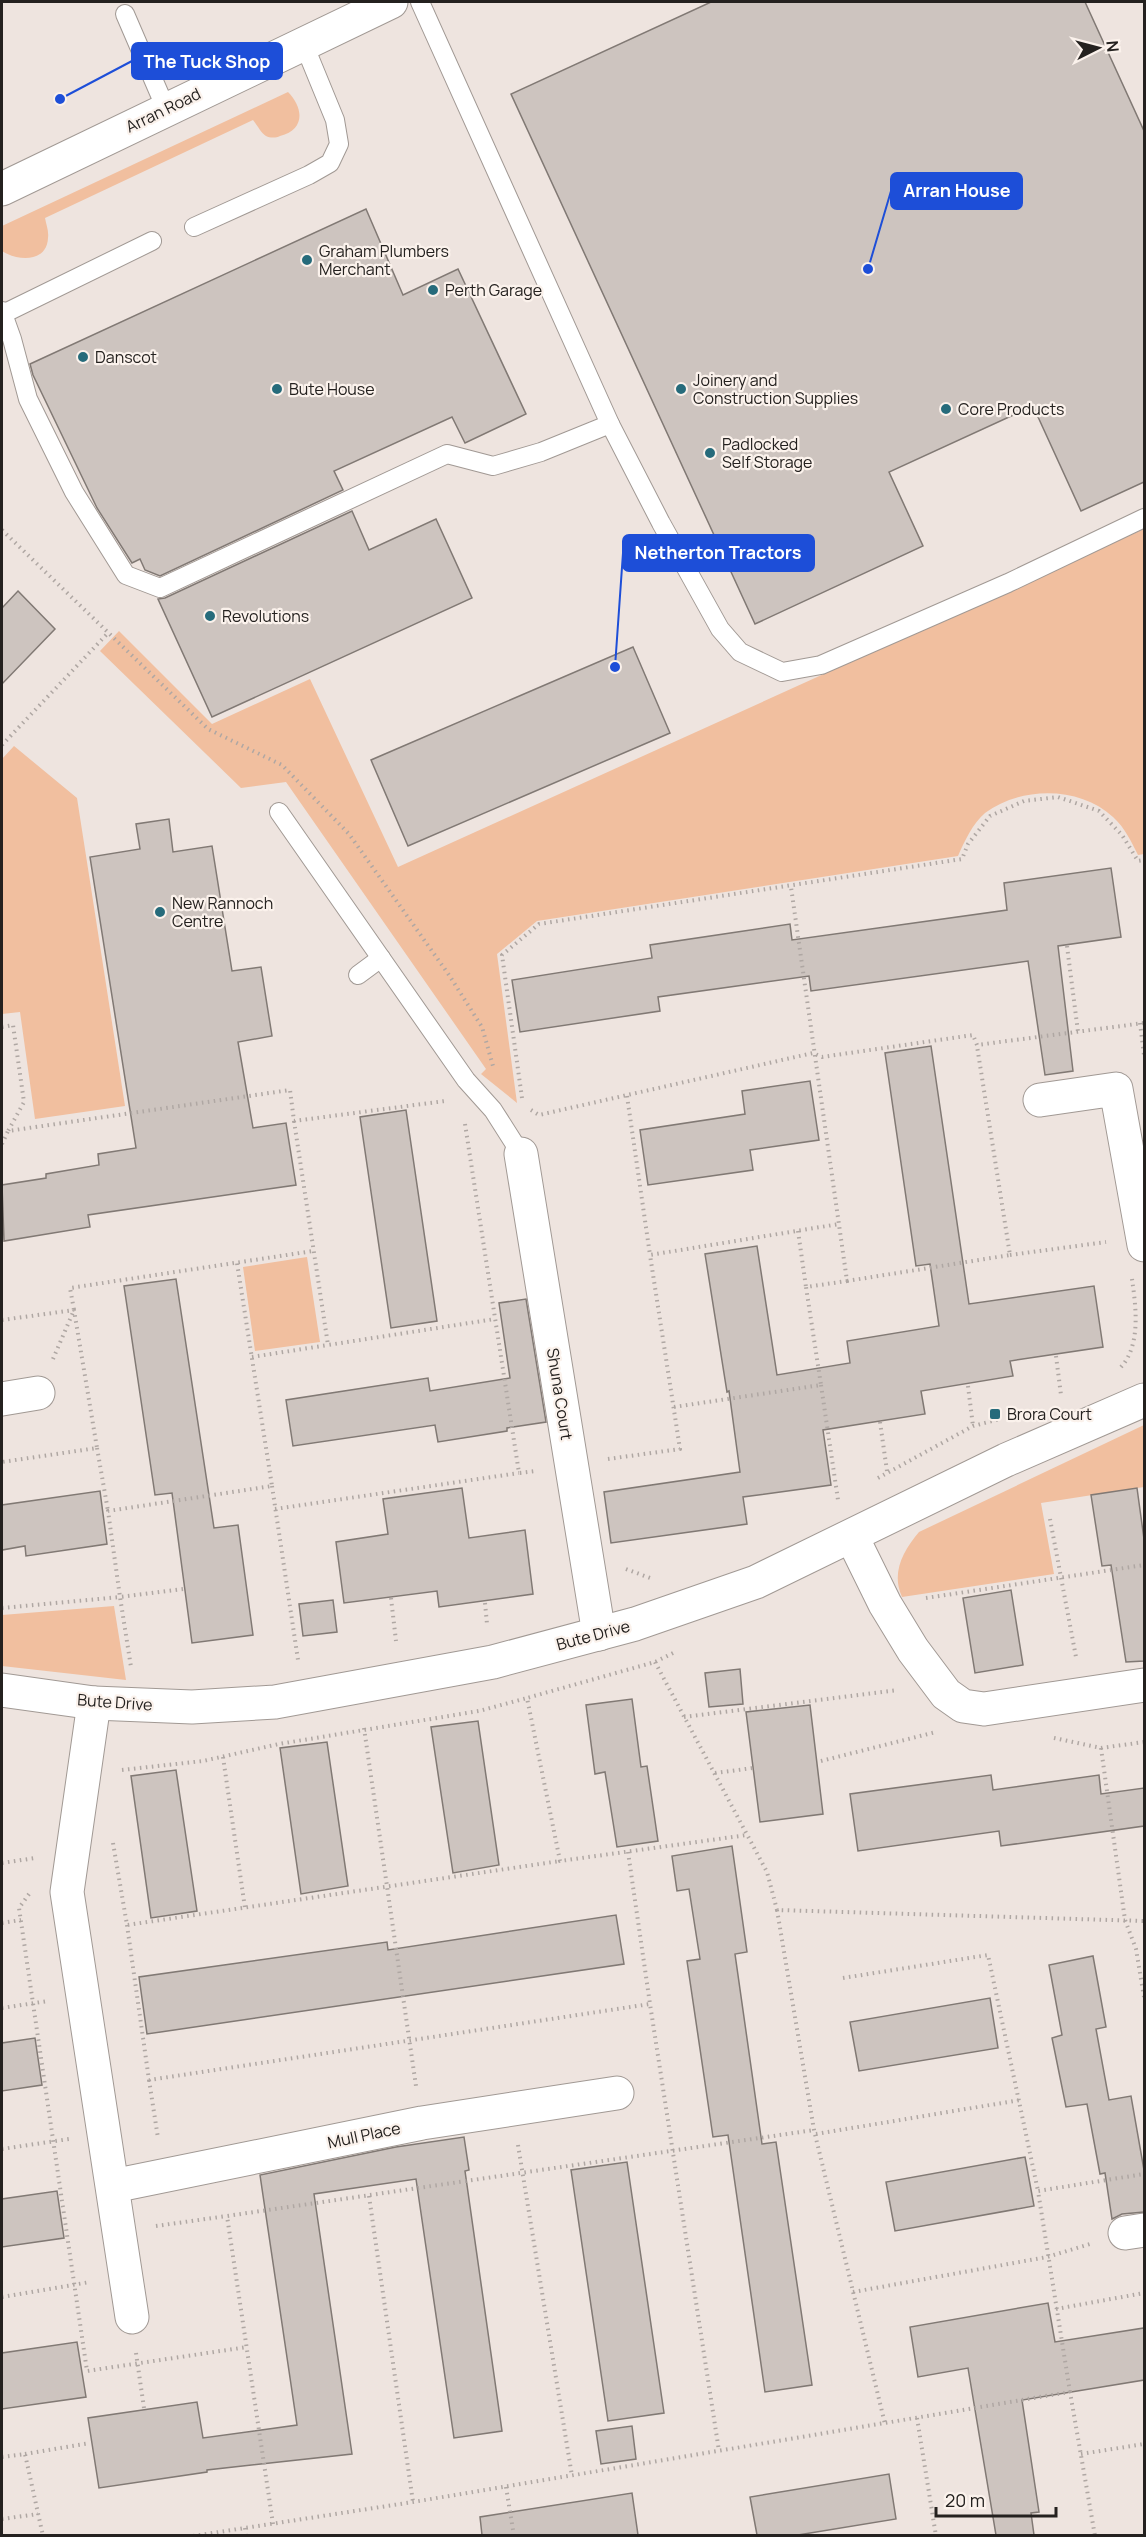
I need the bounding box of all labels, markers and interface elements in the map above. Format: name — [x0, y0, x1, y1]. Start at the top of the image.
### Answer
north arrow — [1068, 18, 1128, 78]
text: N — [1101, 40, 1124, 53]
callout: The Tuck Shop — [132, 43, 282, 79]
text: The Tuck Shop — [144, 49, 270, 73]
street label: Arran Road — [122, 82, 204, 138]
callout: Arran House — [891, 173, 1022, 209]
text: Arran House — [903, 178, 1011, 202]
place label: Graham Plumbers Merchant — [319, 240, 449, 280]
marker: Graham Plumbers Merchant — [300, 253, 314, 267]
place label: Perth Garage — [445, 279, 542, 301]
marker: Perth Garage — [426, 283, 440, 297]
place label: Danscot — [95, 346, 157, 368]
marker: Danscot — [76, 350, 90, 364]
place label: Joinery and Construction Supplies — [693, 369, 858, 409]
place label: Bute House — [289, 378, 375, 400]
marker: Bute House — [270, 382, 284, 396]
marker: Joinery and Construction Supplies — [674, 382, 688, 396]
place label: Core Products — [958, 398, 1064, 420]
marker: Core Products — [939, 402, 953, 416]
place label: Padlocked Self Storage — [722, 433, 812, 473]
marker: Padlocked Self Storage — [703, 446, 717, 460]
callout: Netherton Tractors — [623, 535, 814, 571]
text: Netherton Tractors — [635, 540, 802, 564]
place label: Revolutions — [222, 605, 309, 627]
marker: Revolutions — [203, 609, 217, 623]
place label: New Rannoch Centre — [172, 892, 273, 932]
marker: New Rannoch Centre — [153, 905, 167, 919]
street label: Shuna Court — [542, 1346, 578, 1442]
place label: Brora Court — [1007, 1403, 1092, 1425]
marker: Brora Court — [988, 1407, 1002, 1421]
street label: Bute Drive — [554, 1615, 632, 1655]
street label: Bute Drive — [77, 1688, 153, 1716]
street label: Mull Place — [326, 2117, 402, 2153]
scale bar — [936, 2480, 1056, 2518]
text: 20 m — [945, 2488, 985, 2512]

